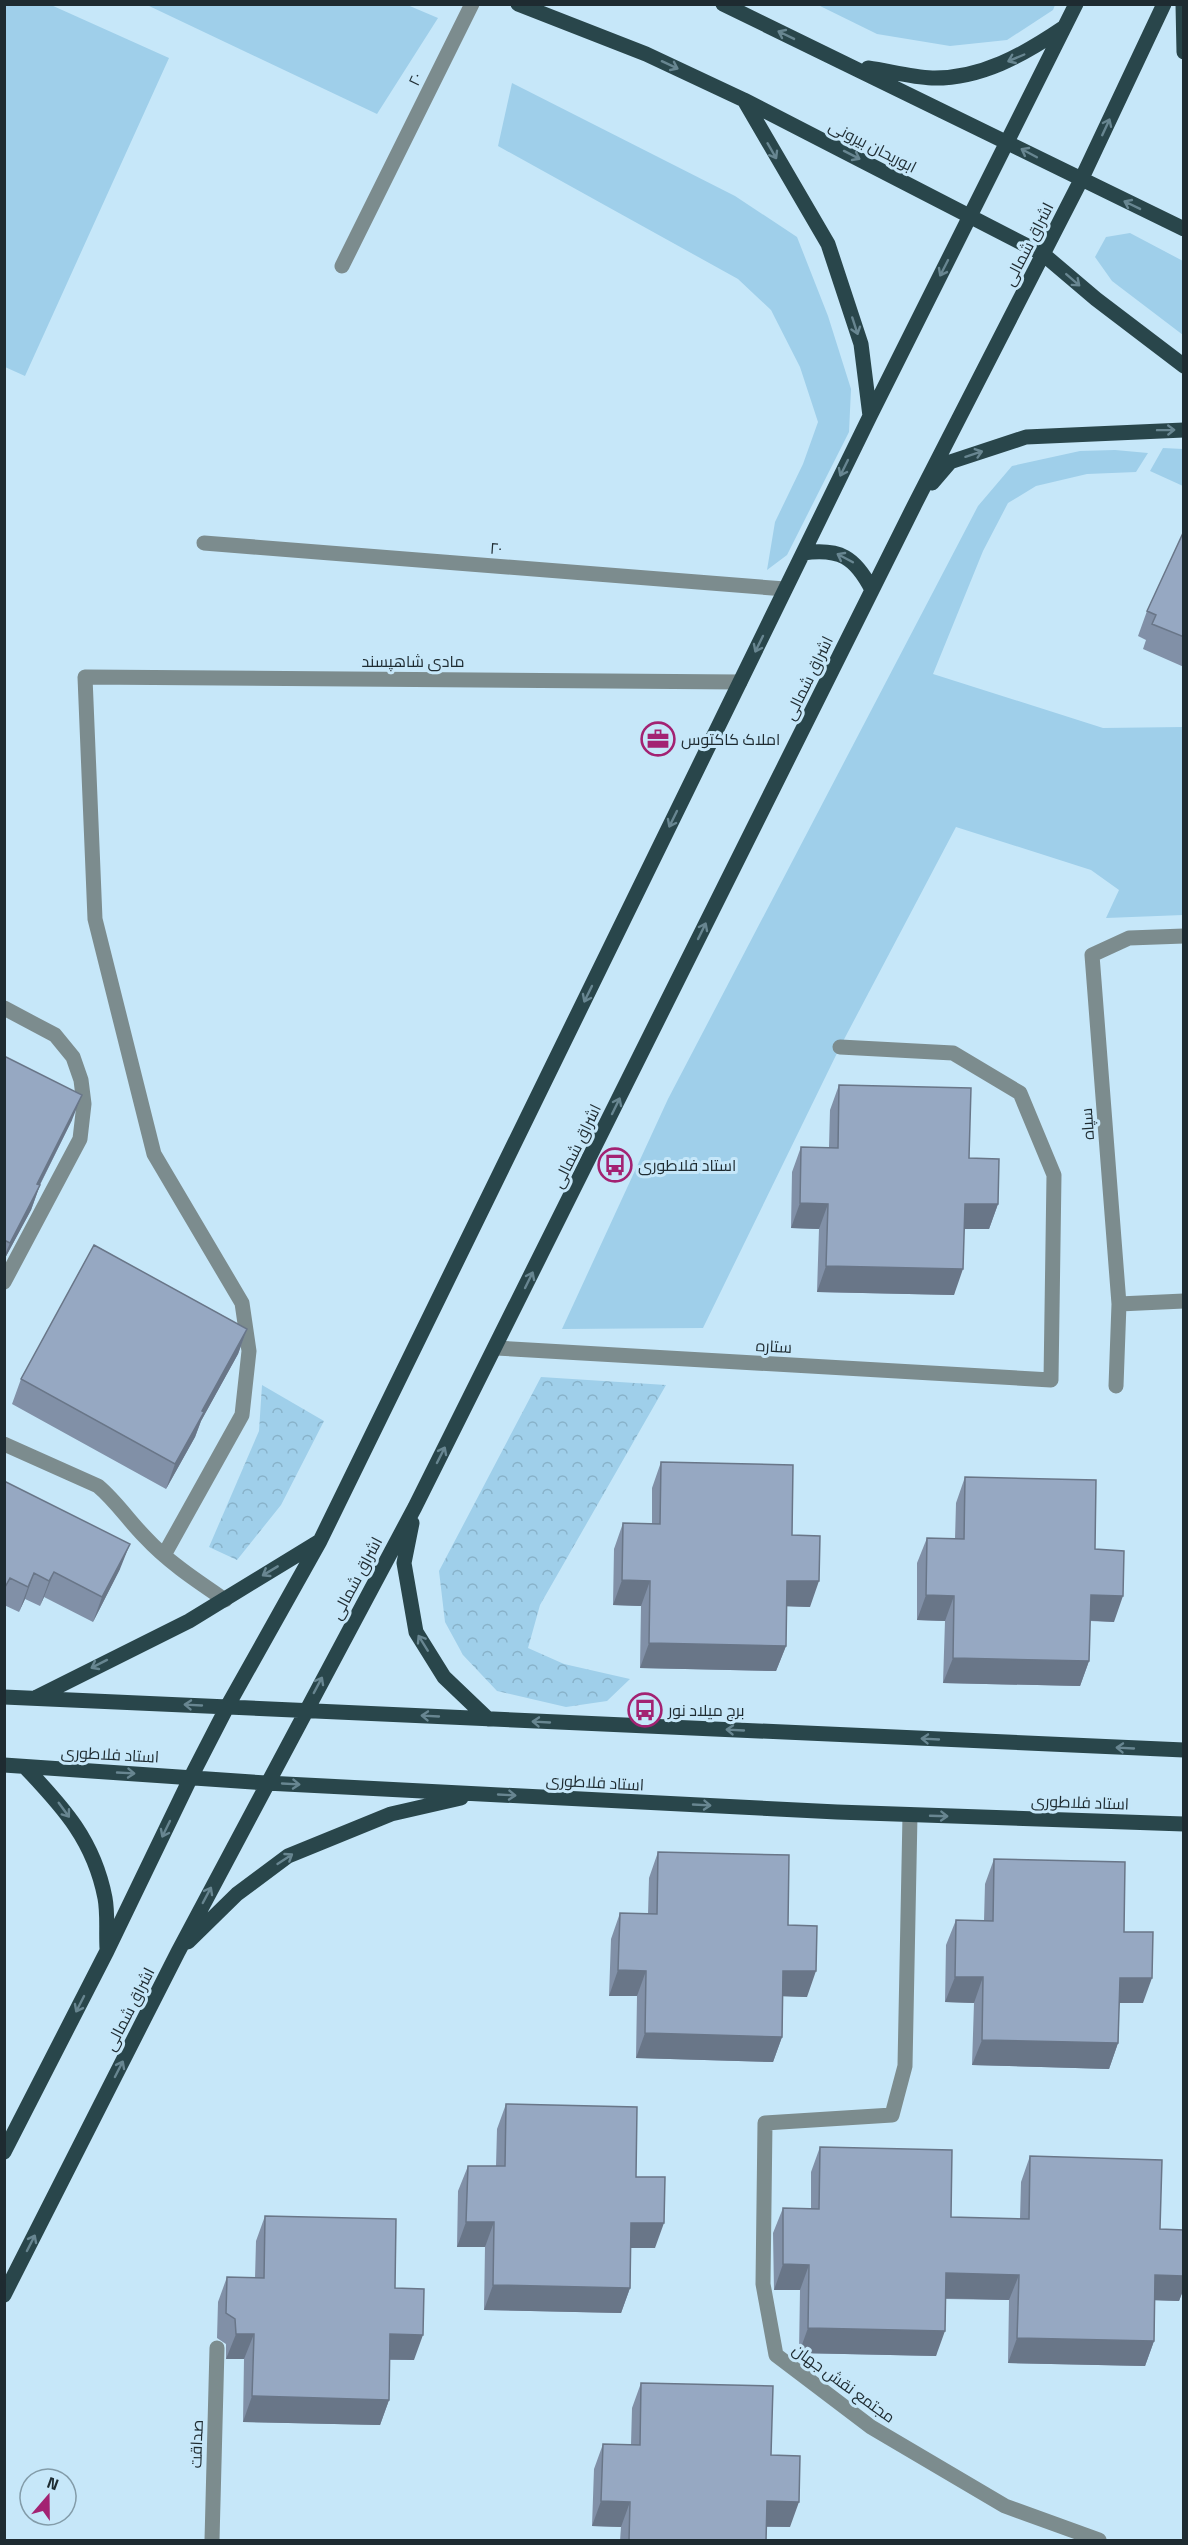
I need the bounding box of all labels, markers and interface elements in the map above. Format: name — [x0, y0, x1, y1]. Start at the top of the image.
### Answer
one-way arrow — [777, 28, 795, 40]
one-way arrow — [1007, 53, 1025, 64]
one-way arrow — [660, 60, 678, 72]
street label: ۲۰ — [401, 68, 429, 90]
street label: ابوریحان بیرونی — [825, 114, 921, 178]
one-way arrow — [1100, 119, 1112, 137]
one-way arrow — [767, 142, 779, 159]
one-way arrow — [1021, 147, 1039, 158]
one-way arrow — [843, 150, 861, 162]
street label: اشراق شمالی — [997, 198, 1059, 290]
one-way arrow — [1124, 198, 1142, 210]
one-way arrow — [938, 259, 949, 277]
one-way arrow — [1065, 273, 1080, 287]
one-way arrow — [850, 316, 861, 335]
one-way arrow — [1155, 424, 1175, 436]
one-way arrow — [964, 448, 983, 459]
one-way arrow — [838, 459, 850, 477]
street label: ۲۰ — [489, 536, 503, 560]
one-way arrow — [837, 552, 854, 564]
street label: اشراق شمالی — [777, 632, 839, 724]
one-way arrow — [752, 634, 764, 652]
street label: مادی شاهپسند — [362, 649, 465, 673]
office icon: املاک کاکتوس — [640, 721, 676, 757]
place label: املاک کاکتوس — [681, 727, 780, 751]
one-way arrow — [667, 809, 679, 827]
one-way arrow — [697, 923, 709, 941]
one-way arrow — [581, 985, 593, 1003]
one-way arrow — [610, 1097, 622, 1115]
street label: اشراق شمالی — [545, 1100, 607, 1192]
street label: سپاه — [1074, 1107, 1100, 1141]
bus stop icon: استاد فلاطوری — [597, 1147, 633, 1183]
place label: استاد فلاطوری — [638, 1153, 736, 1177]
one-way arrow — [524, 1272, 535, 1290]
street label: ستاره — [755, 1333, 793, 1359]
one-way arrow — [436, 1446, 448, 1464]
street label: اشراق شمالی — [324, 1532, 388, 1624]
one-way arrow — [262, 1565, 279, 1577]
one-way arrow — [417, 1635, 430, 1652]
one-way arrow — [90, 1659, 108, 1671]
one-way arrow — [313, 1677, 324, 1695]
bus stop icon: برج میلاد نور — [627, 1692, 663, 1728]
place label: برج میلاد نور — [667, 1698, 745, 1722]
one-way arrow — [183, 1700, 203, 1711]
one-way arrow — [420, 1711, 440, 1722]
one-way arrow — [531, 1716, 551, 1727]
one-way arrow — [726, 1725, 746, 1736]
one-way arrow — [921, 1733, 941, 1744]
street label: استاد فلاطوری — [60, 1739, 160, 1769]
one-way arrow — [1116, 1742, 1136, 1753]
one-way arrow — [115, 1767, 135, 1778]
street label: استاد فلاطوری — [545, 1767, 645, 1797]
one-way arrow — [281, 1779, 301, 1790]
street label: استاد فلاطوری — [1030, 1788, 1130, 1816]
one-way arrow — [497, 1790, 517, 1801]
one-way arrow — [691, 1800, 711, 1811]
one-way arrow — [58, 1802, 70, 1818]
one-way arrow — [928, 1810, 948, 1821]
one-way arrow — [159, 1820, 171, 1838]
one-way arrow — [276, 1853, 293, 1865]
one-way arrow — [202, 1886, 214, 1904]
street label: اشراق شمالی — [98, 1963, 160, 2055]
one-way arrow — [73, 1995, 85, 2013]
one-way arrow — [114, 2060, 125, 2078]
one-way arrow — [26, 2234, 37, 2252]
street label: مجتمع نقش جهان — [788, 2337, 900, 2429]
street label: صداقت — [183, 2419, 209, 2469]
north arrow — [18, 2467, 78, 2527]
text: N — [44, 2470, 62, 2496]

